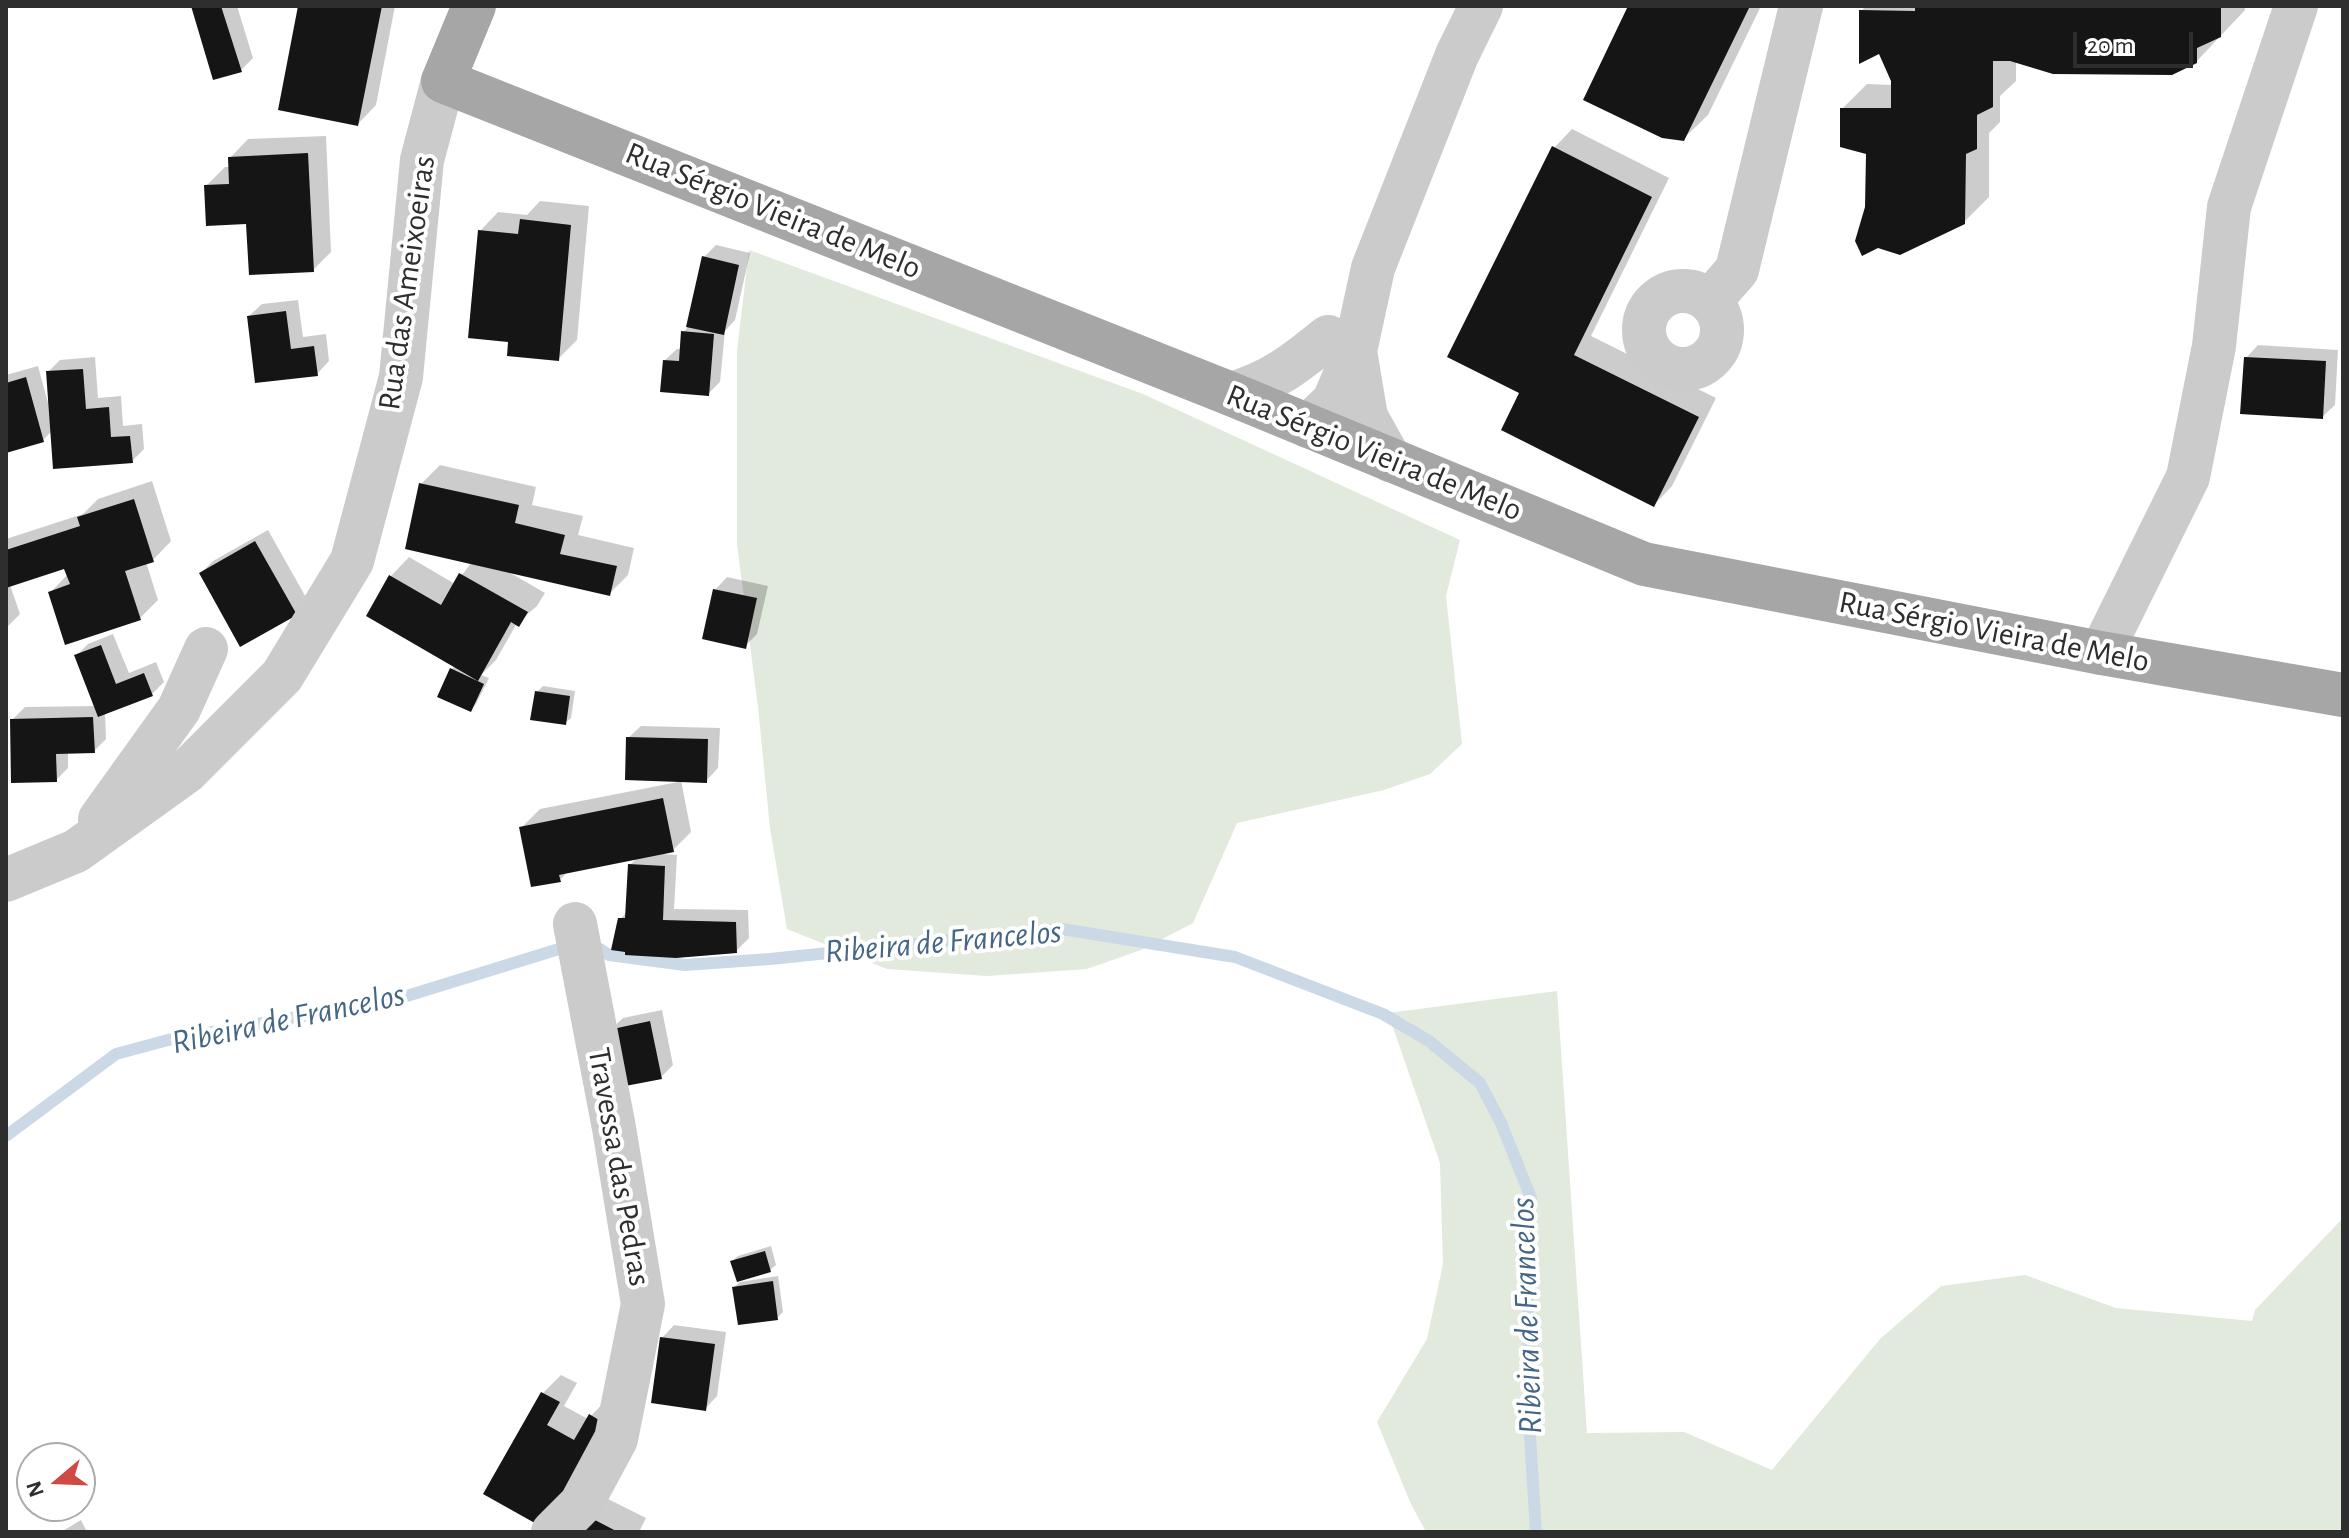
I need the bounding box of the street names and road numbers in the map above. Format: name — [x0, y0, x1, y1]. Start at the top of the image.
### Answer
street label: Rua Sérgio Vieira de Melo — [620, 134, 926, 288]
street label: Rua das Ameixoeiras — [370, 153, 444, 413]
street label: Rua Sérgio Vieira de Melo — [1221, 376, 1527, 530]
street label: Rua Sérgio Vieira de Melo — [1836, 583, 2152, 681]
street label: Travessa das Pedras — [579, 1045, 659, 1289]

